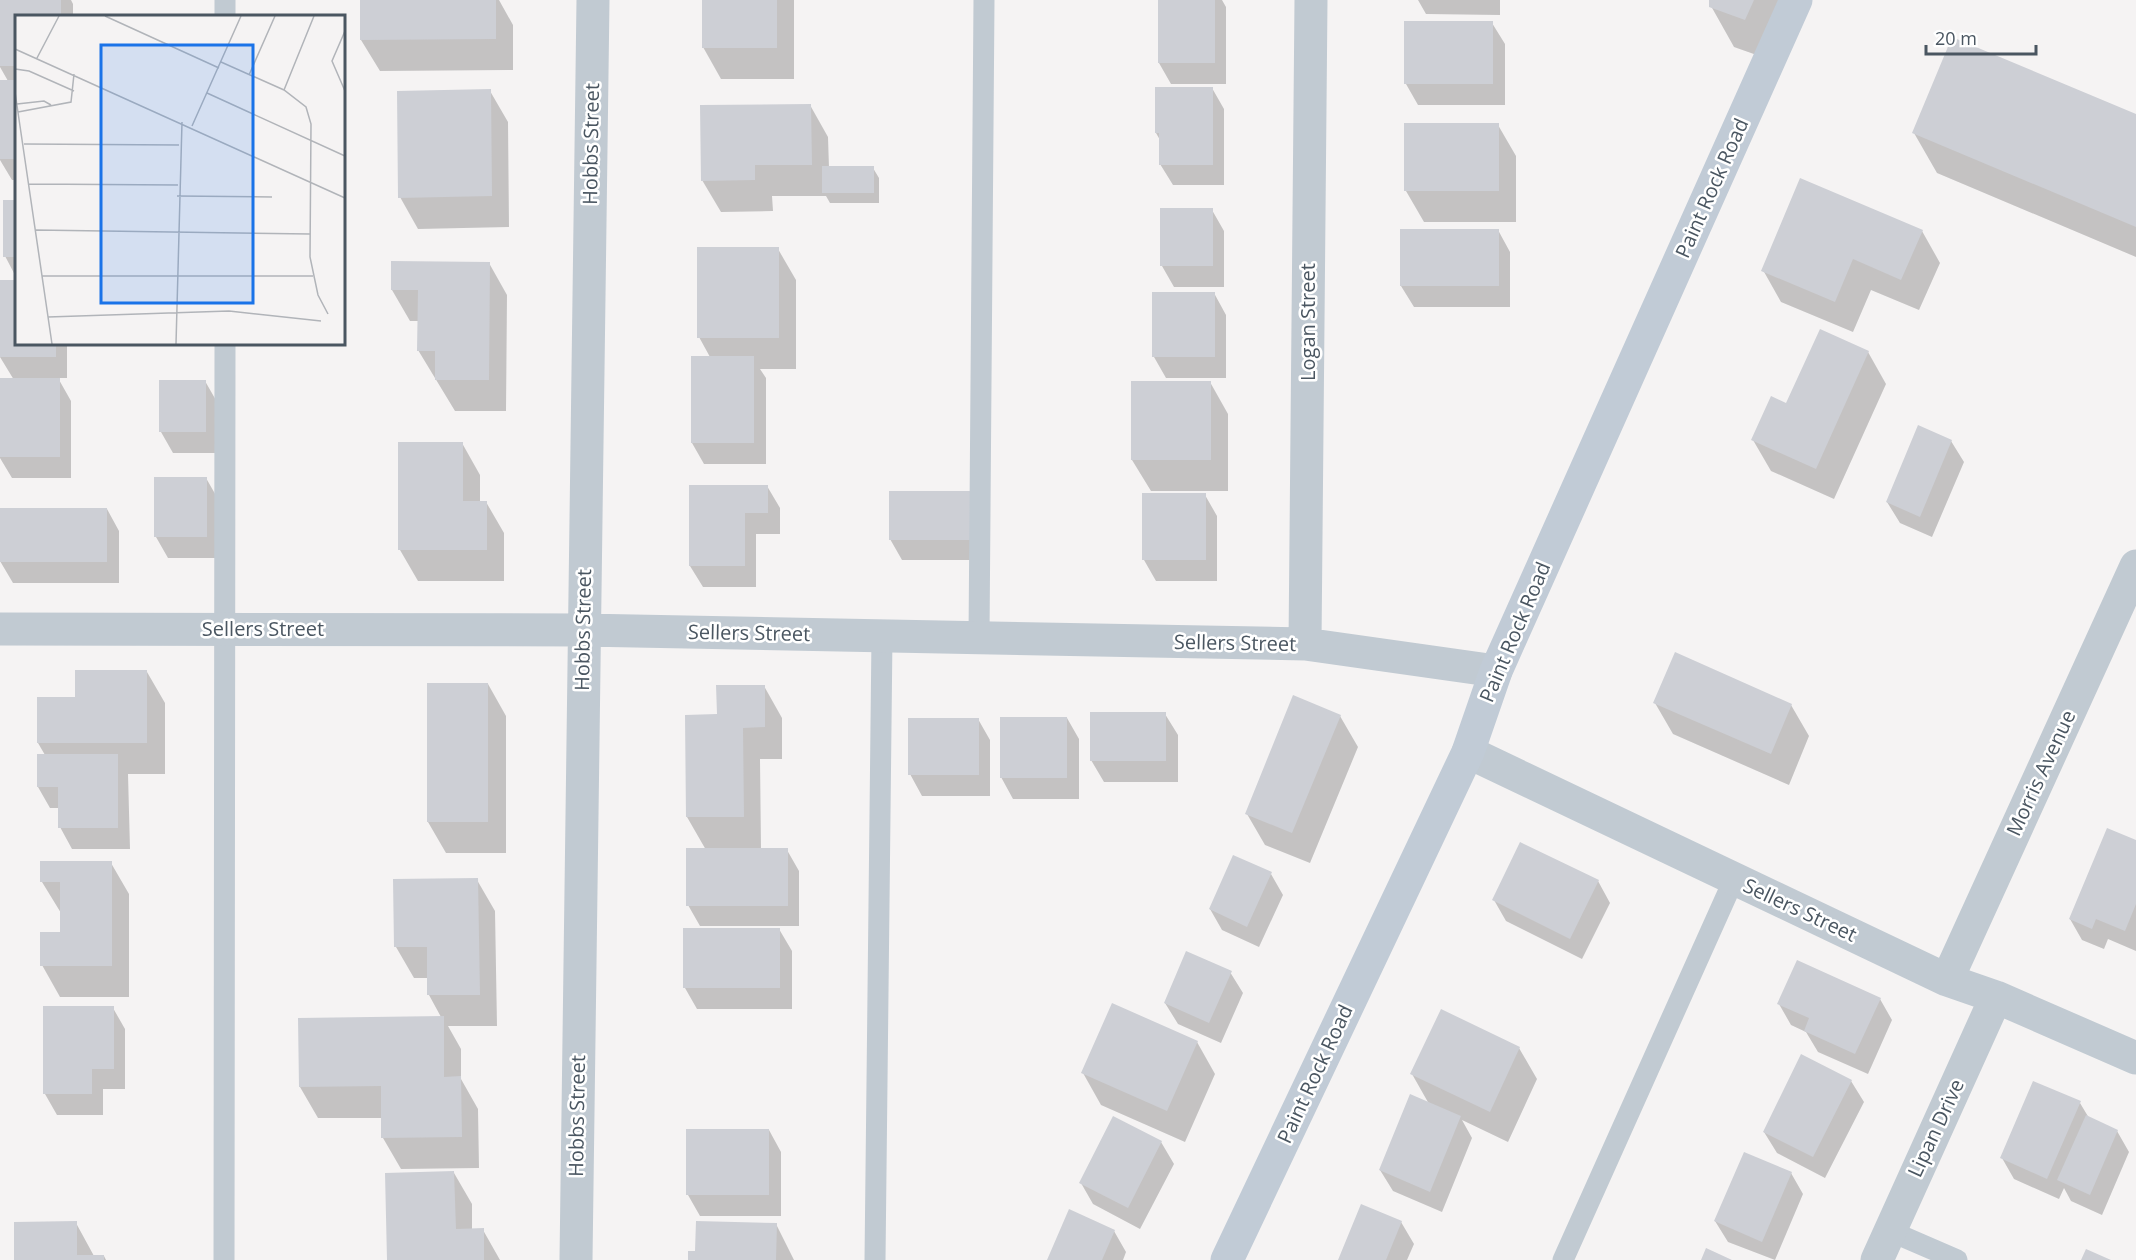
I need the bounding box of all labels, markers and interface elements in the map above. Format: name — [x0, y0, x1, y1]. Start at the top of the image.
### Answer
inset map — [15, 15, 345, 345]
scale bar — [1926, 18, 2036, 56]
text: 20 m — [1935, 26, 1977, 50]
street label: Hobbs Street — [576, 83, 605, 205]
street label: Paint Rock Road — [1669, 114, 1754, 262]
street label: Logan Street — [1294, 263, 1321, 381]
street label: Paint Rock Road — [1473, 557, 1556, 706]
street label: Hobbs Street — [568, 569, 597, 691]
street label: Sellers Street — [202, 615, 324, 642]
street label: Sellers Street — [688, 618, 810, 647]
street label: Sellers Street — [1174, 628, 1296, 657]
street label: Morris Avenue — [2000, 706, 2081, 840]
street label: Sellers Street — [1739, 871, 1861, 948]
street label: Paint Rock Road — [1271, 1000, 1359, 1148]
street label: Hobbs Street — [562, 1055, 591, 1177]
street label: Lipan Drive — [1901, 1074, 1970, 1181]

